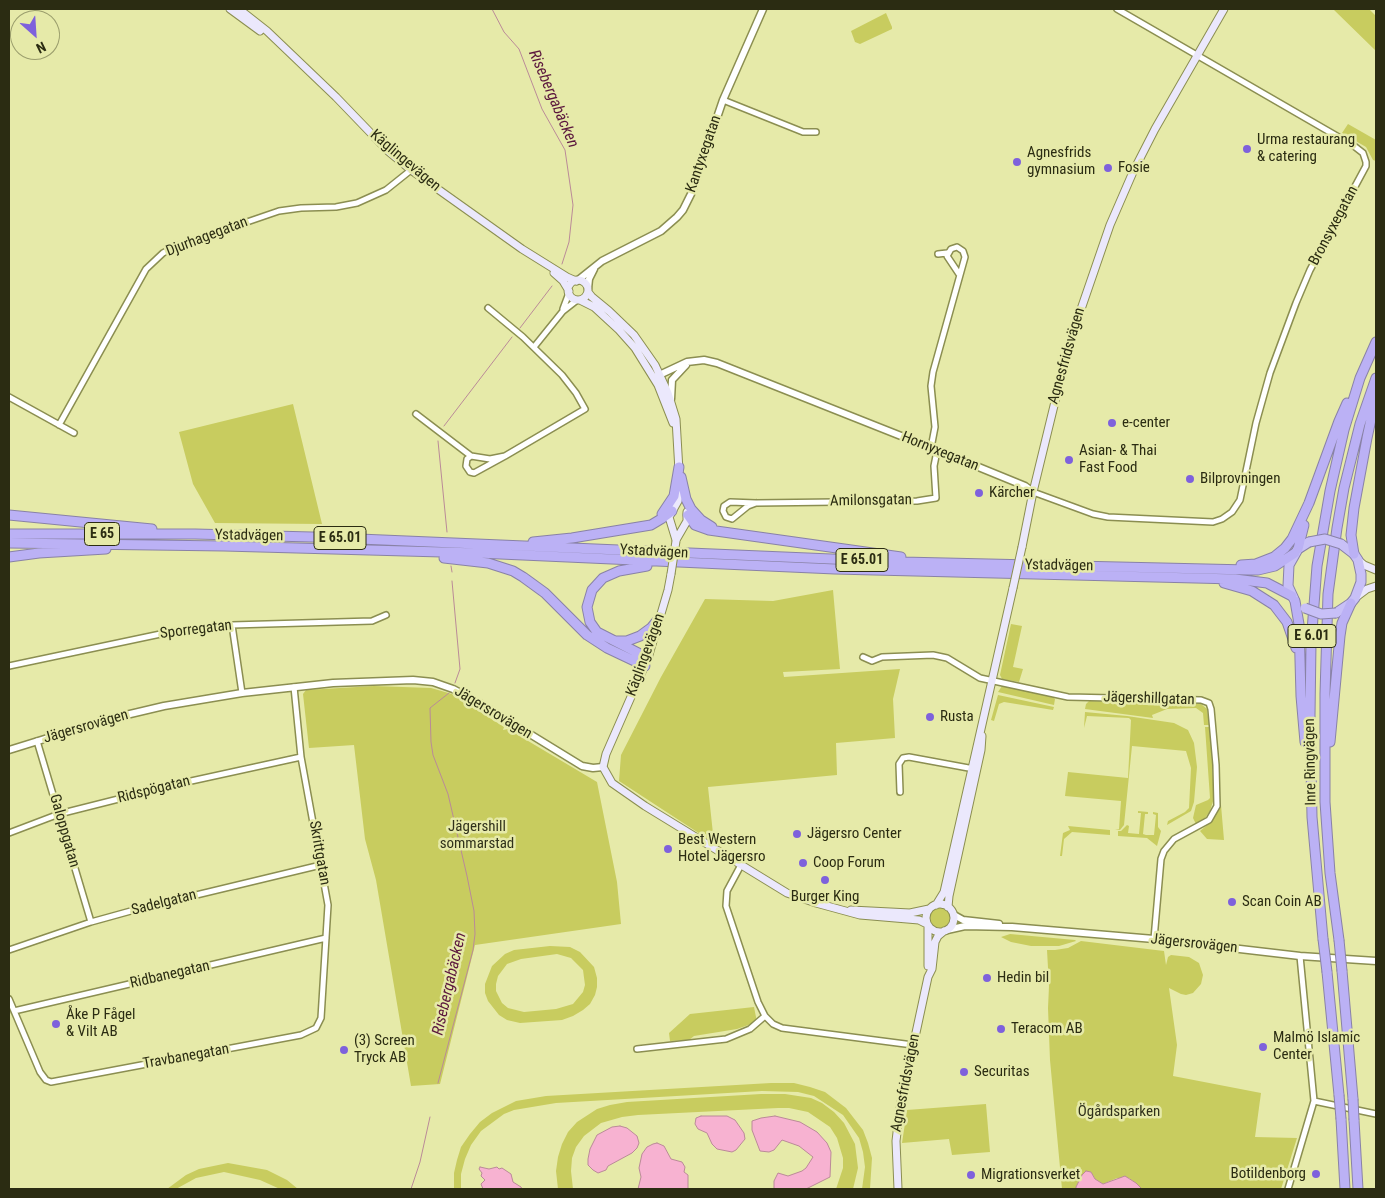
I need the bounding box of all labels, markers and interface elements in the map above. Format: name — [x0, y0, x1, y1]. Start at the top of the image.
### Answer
north arrow — [10, 10, 60, 60]
text: N — [34, 39, 49, 57]
water label: Risebergabäcken — [524, 47, 582, 151]
street label: Kantyxegatan — [682, 113, 726, 195]
street label: Käglingevägen — [366, 126, 444, 196]
place label: Urma restaurang & catering — [1257, 131, 1355, 166]
marker: Urma restaurang & catering — [1241, 143, 1253, 155]
place label: Agnesfrids gymnasium — [1027, 144, 1095, 179]
marker: Agnesfrids gymnasium — [1011, 156, 1023, 168]
place label: Fosie — [1118, 159, 1150, 177]
marker: Fosie — [1102, 162, 1114, 174]
street label: Bronsyxegatan — [1306, 183, 1362, 269]
street label: Djurhagegatan — [164, 213, 250, 261]
street label: Agnesfridsvägen — [1045, 306, 1089, 406]
place label: e-center — [1122, 414, 1170, 432]
marker: e-center — [1106, 417, 1118, 429]
street label: Hornyxegatan — [899, 428, 981, 476]
place label: Asian- & Thai Fast Food — [1079, 442, 1157, 477]
marker: Asian- & Thai Fast Food — [1063, 454, 1075, 466]
place label: Bilprovningen — [1200, 470, 1280, 488]
marker: Bilprovningen — [1184, 473, 1196, 485]
place label: Kärcher — [989, 484, 1035, 502]
marker: Kärcher — [973, 487, 985, 499]
street label: Amilonsgatan — [830, 491, 912, 511]
road number: E 65 — [84, 522, 120, 546]
street label: Ystadvägen — [215, 526, 283, 546]
road number: E 65.01 — [314, 526, 366, 550]
street label: Ystadvägen — [619, 541, 689, 563]
road number: E 65.01 — [836, 548, 888, 572]
street label: Ystadvägen — [1025, 556, 1093, 576]
street label: Käglingevägen — [623, 611, 669, 699]
street label: Sporregatan — [159, 617, 233, 643]
road number: E 6.01 — [1288, 624, 1336, 648]
street label: Jägersrovägen — [451, 683, 535, 743]
street label: Jägershillgatan — [1103, 688, 1195, 710]
street label: Jägersrovägen — [42, 706, 130, 748]
place label: Rusta — [940, 708, 974, 726]
marker: Rusta — [924, 711, 936, 723]
street label: Inre Ringvägen — [1301, 718, 1321, 806]
street label: Ridspögatan — [116, 772, 192, 808]
street label: Galoppgatan — [45, 792, 83, 870]
park label: Jägershill sommarstad — [440, 818, 514, 853]
street label: Skrittgatan — [305, 819, 333, 887]
place label: Jägersro Center — [807, 825, 902, 843]
marker: Jägersro Center — [791, 828, 803, 840]
place label: Best Western Hotel Jägersro — [678, 831, 765, 866]
marker: Best Western Hotel Jägersro — [662, 843, 674, 855]
place label: Coop Forum — [813, 854, 885, 872]
marker: Coop Forum — [797, 857, 809, 869]
marker: Burger King — [819, 874, 831, 886]
street label: Sadelgatan — [130, 886, 198, 920]
place label: Burger King — [791, 888, 859, 906]
place label: Scan Coin AB — [1242, 893, 1322, 911]
marker: Scan Coin AB — [1226, 896, 1238, 908]
street label: Jägersrovägen — [1150, 930, 1238, 958]
water label: Risebergabäcken — [429, 931, 471, 1037]
street label: Ridbanegatan — [128, 957, 212, 993]
place label: Hedin bil — [997, 969, 1049, 987]
marker: Hedin bil — [981, 972, 993, 984]
place label: Åke P Fågel & Vilt AB — [66, 1006, 136, 1041]
marker: Åke P Fågel & Vilt AB — [50, 1018, 62, 1030]
place label: Teracom AB — [1011, 1020, 1083, 1038]
marker: Teracom AB — [995, 1023, 1007, 1035]
place label: Malmö Islamic Center — [1273, 1029, 1360, 1064]
place label: (3) Screen Tryck AB — [354, 1032, 415, 1067]
street label: Agnesfridsvägen — [888, 1032, 924, 1134]
street label: Travbanegatan — [141, 1041, 231, 1073]
marker: Malmö Islamic Center — [1257, 1041, 1269, 1053]
marker: (3) Screen Tryck AB — [338, 1044, 350, 1056]
place label: Securitas — [974, 1063, 1029, 1081]
marker: Securitas — [958, 1066, 970, 1078]
park label: Ögårdsparken — [1078, 1103, 1160, 1121]
place label: Botildenborg — [1230, 1165, 1306, 1183]
place label: Migrationsverket — [981, 1166, 1080, 1184]
marker: Botildenborg — [1310, 1168, 1322, 1180]
marker: Migrationsverket — [965, 1169, 977, 1181]

